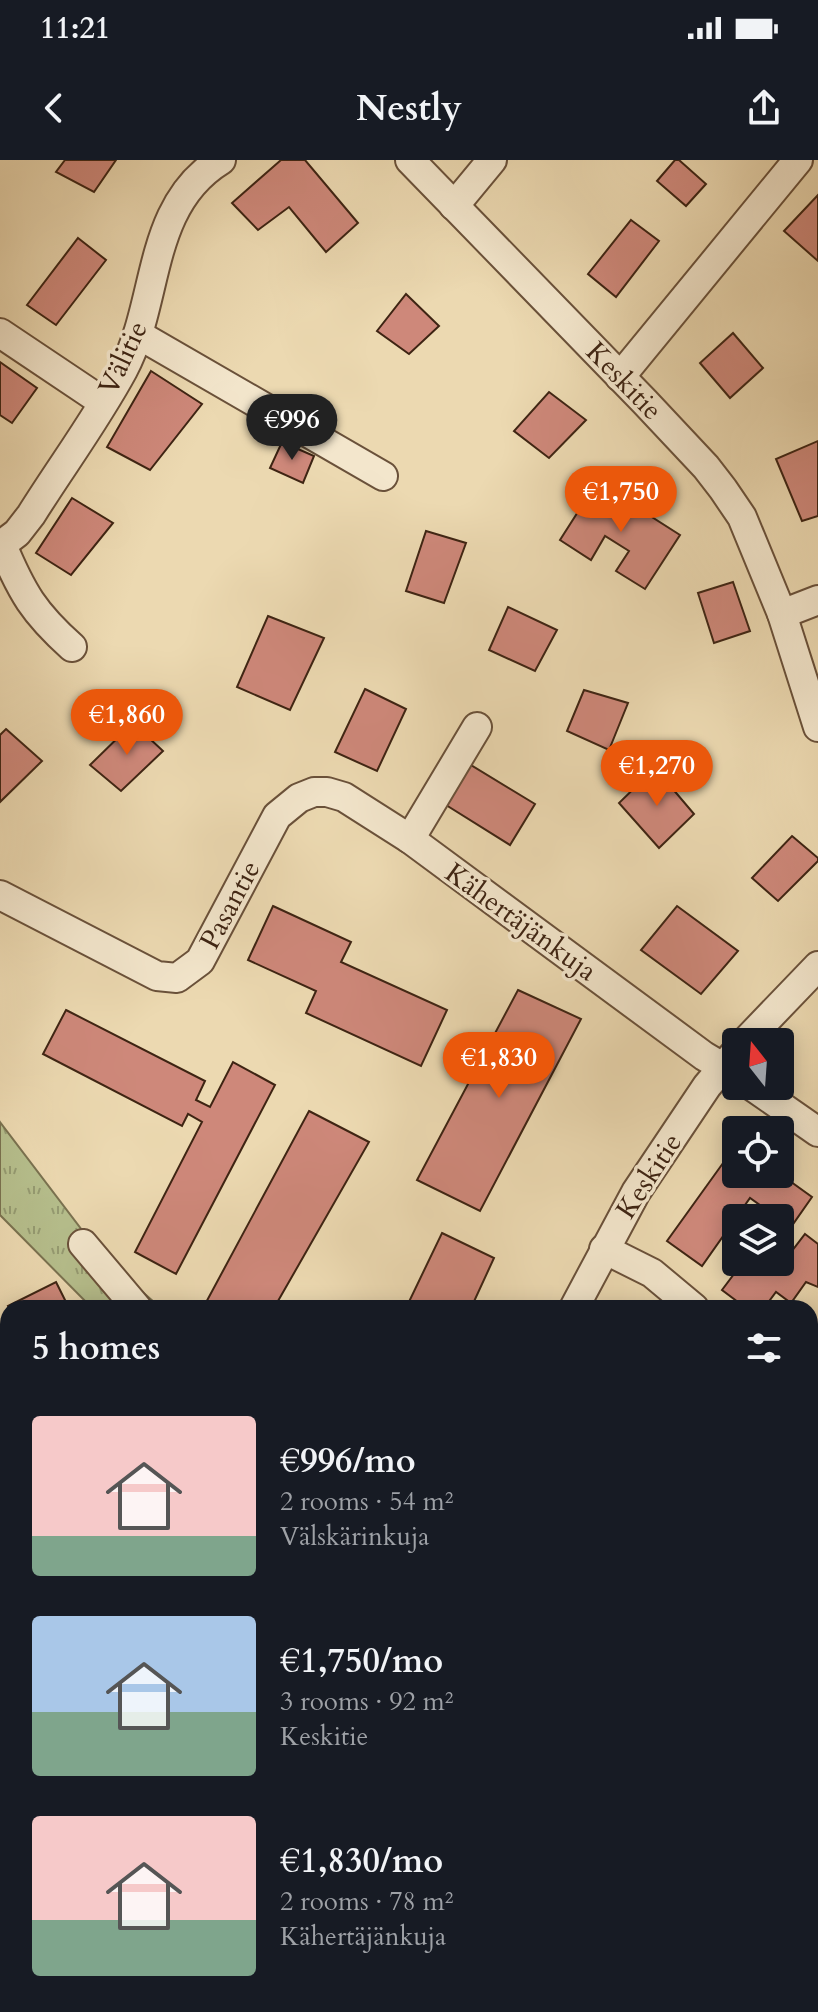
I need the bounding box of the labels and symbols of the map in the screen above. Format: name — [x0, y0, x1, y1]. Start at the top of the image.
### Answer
street label: Välitie — [89, 315, 157, 401]
street label: Keskitie — [577, 334, 671, 428]
pin: €996 — [245, 394, 339, 462]
pin: €1,750 — [556, 466, 686, 534]
pin: €1,860 — [62, 689, 192, 757]
pin: €1,270 — [592, 740, 722, 808]
street label: Pasantie — [191, 854, 269, 956]
street label: Kähertäjänkuja — [437, 854, 605, 990]
north arrow — [722, 1028, 794, 1100]
pin: €1,830 — [434, 1032, 564, 1100]
street label: Keskitie — [607, 1126, 691, 1226]

